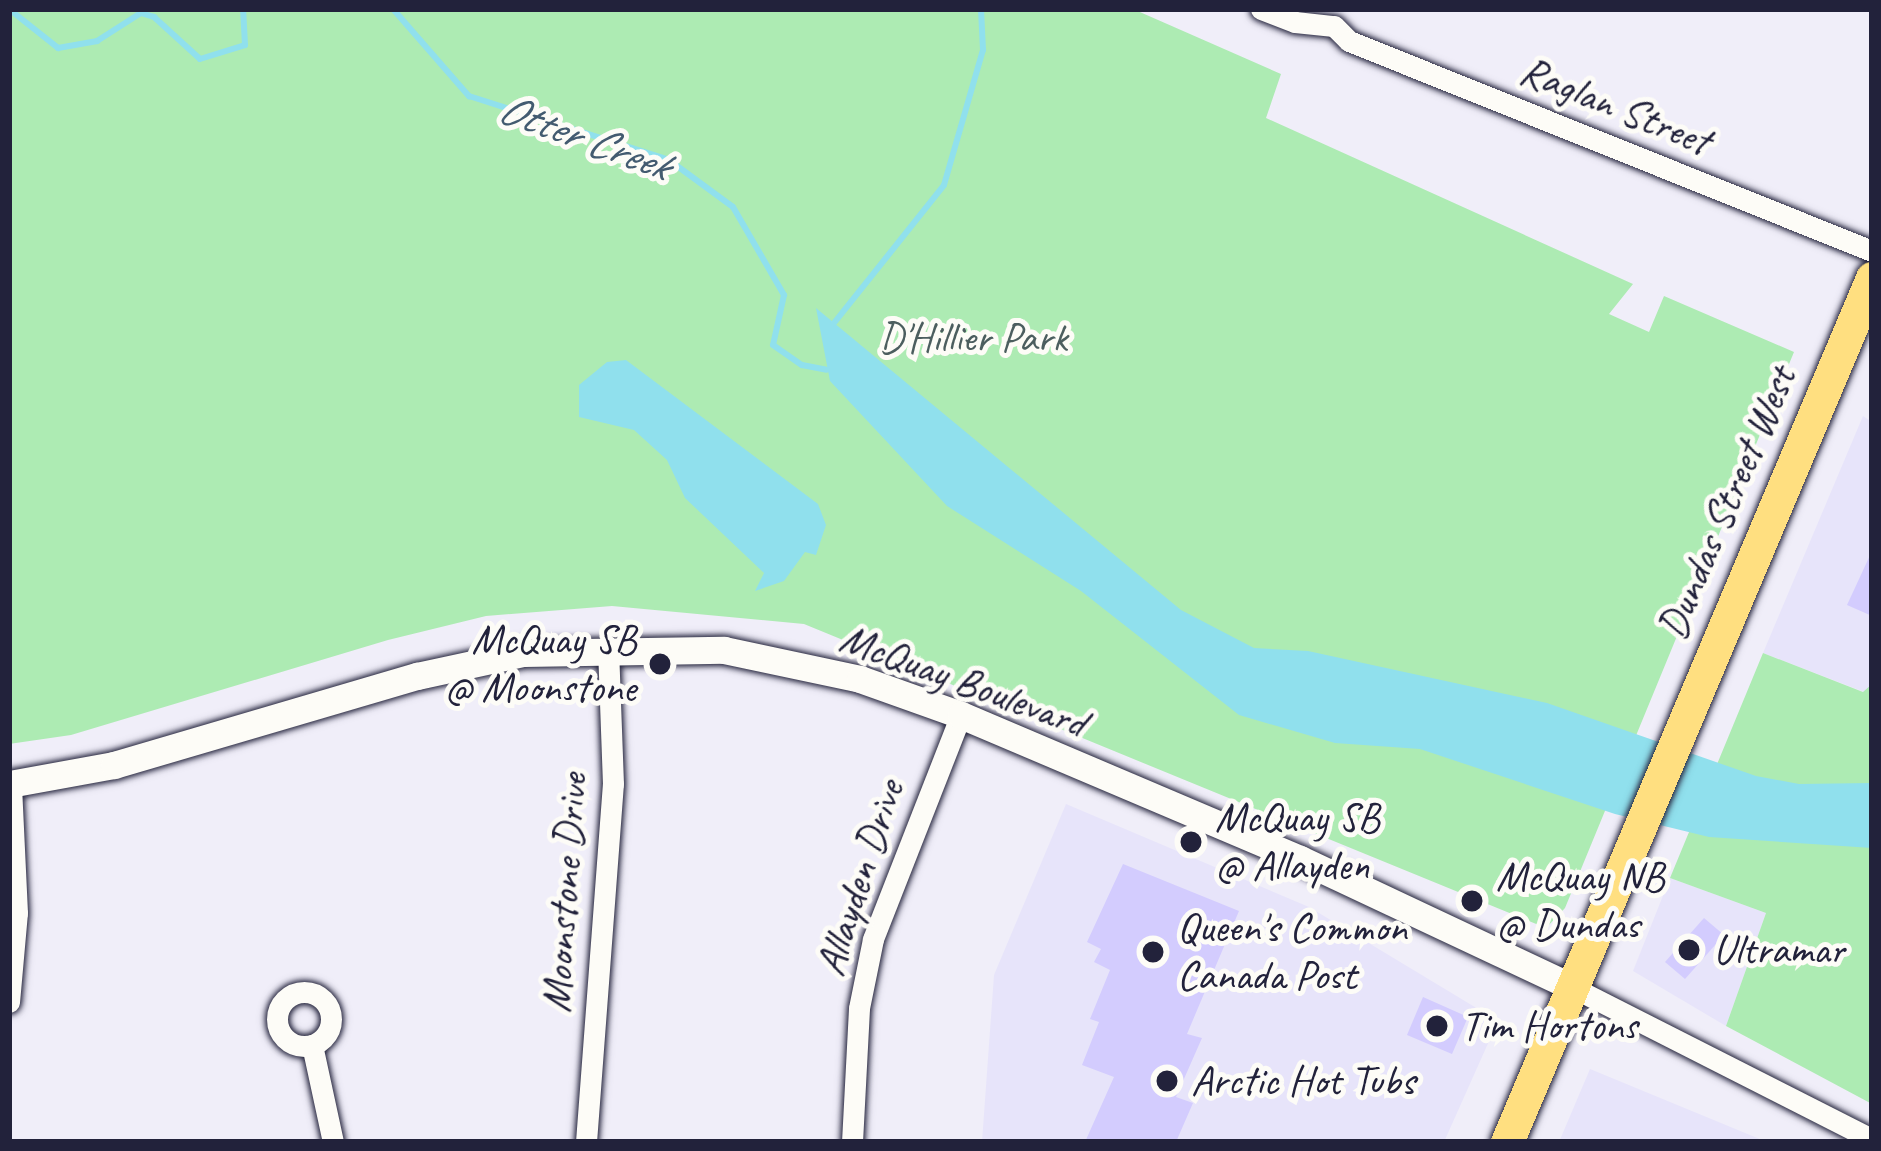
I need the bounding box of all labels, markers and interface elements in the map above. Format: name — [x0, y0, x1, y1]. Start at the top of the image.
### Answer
street label: Raglan Street — [1513, 45, 1717, 167]
water label: Otter Creek — [491, 81, 677, 193]
park label: D'Hillier Park — [879, 313, 1067, 363]
street label: Dundas Street West — [1647, 359, 1807, 647]
street label: McQuay Boulevard — [832, 613, 1094, 749]
place label: McQuay SB @ Moonstone — [444, 615, 636, 714]
marker: McQuay SB @ Moonstone — [647, 651, 673, 677]
street label: Moonstone Drive — [531, 772, 599, 1014]
street label: Allayden Drive — [805, 774, 915, 982]
place label: McQuay SB @ Allayden — [1215, 793, 1380, 892]
marker: McQuay SB @ Allayden — [1178, 829, 1204, 855]
place label: McQuay NB @ Dundas — [1496, 852, 1665, 950]
marker: McQuay NB @ Dundas — [1459, 888, 1485, 914]
place label: Queen's Common Canada Post — [1177, 903, 1407, 1002]
place label: Ultramar — [1713, 925, 1844, 975]
marker: Ultramar — [1676, 937, 1702, 963]
marker: Queen's Common Canada Post — [1140, 939, 1166, 965]
place label: Tim Hortons — [1461, 1001, 1637, 1051]
marker: Tim Hortons — [1424, 1013, 1450, 1039]
place label: Arctic Hot Tubs — [1191, 1056, 1414, 1106]
marker: Arctic Hot Tubs — [1154, 1068, 1180, 1094]

